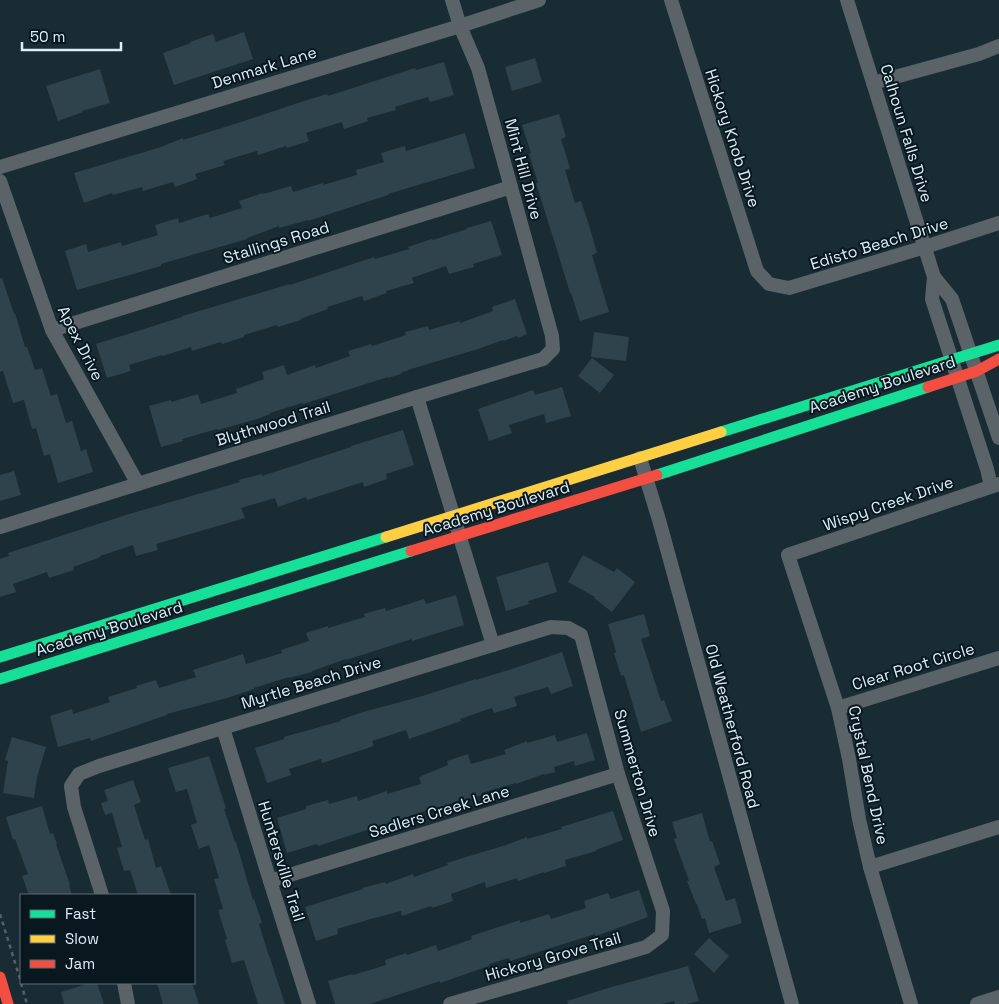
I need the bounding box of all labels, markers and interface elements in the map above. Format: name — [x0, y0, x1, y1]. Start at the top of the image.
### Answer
scale bar — [22, 20, 121, 52]
text: 50 m — [30, 27, 65, 46]
street label: Denmark Lane — [209, 42, 319, 93]
street label: Calhoun Falls Drive — [876, 62, 938, 205]
street label: Hickory Knob Drive — [700, 66, 765, 210]
street label: Mint Hill Drive — [500, 116, 547, 222]
street label: Edisto Beach Drive — [808, 212, 951, 274]
street label: Stallings Road — [220, 216, 332, 269]
street label: Apex Drive — [53, 302, 108, 384]
street label: Academy Boulevard — [806, 351, 958, 418]
street label: Blythwood Trail — [213, 396, 333, 451]
street label: Wispy Creek Drive — [820, 471, 956, 536]
street label: Academy Boulevard — [420, 476, 572, 541]
street label: Academy Boulevard — [33, 596, 185, 661]
street label: Clear Root Circle — [849, 638, 977, 695]
street label: Old Weatherford Road — [700, 642, 765, 811]
street label: Myrtle Beach Drive — [239, 651, 384, 714]
street label: Crystal Bend Drive — [844, 704, 893, 846]
street label: Summerton Drive — [609, 707, 666, 839]
street label: Sadlers Creek Lane — [366, 780, 512, 843]
street label: Huntersville Trail — [253, 798, 310, 924]
legend — [20, 894, 195, 984]
text: Fast — [65, 904, 96, 923]
street label: Hickory Grove Trail — [483, 927, 623, 986]
text: Slow — [65, 929, 99, 948]
text: Jam — [65, 954, 95, 973]

